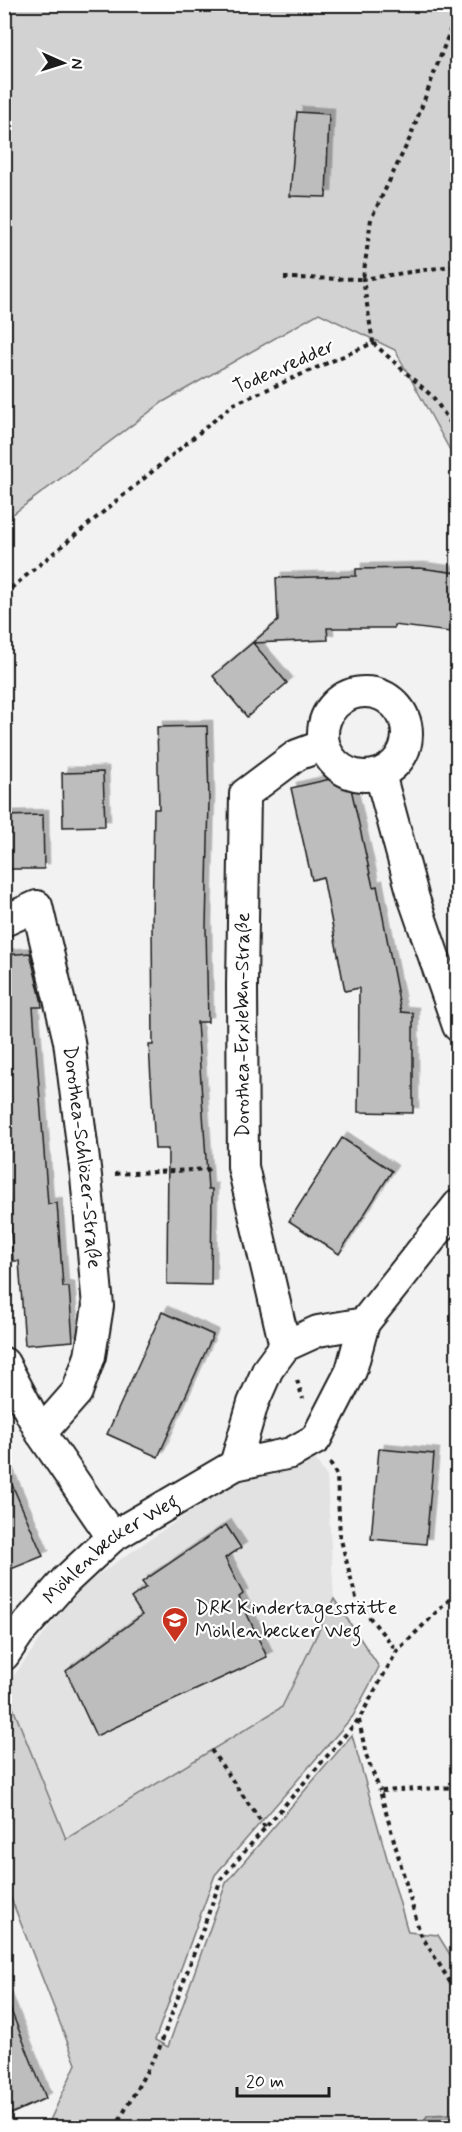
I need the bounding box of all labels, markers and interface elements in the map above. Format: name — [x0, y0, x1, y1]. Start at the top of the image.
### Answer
north arrow — [33, 33, 93, 93]
text: N — [66, 58, 87, 70]
street label: Todenredder — [229, 333, 339, 401]
street label: Dorothea-Erxleben-Straße — [228, 912, 257, 1138]
street label: Dorothea-Schlözer-Straße — [56, 1044, 108, 1270]
street label: Möhlenbecker Weg — [37, 1488, 184, 1610]
place label: DRK Kindertagesstätte Möhlenbecker Weg — [195, 1595, 397, 1647]
school or university icon: DRK Kindertagesstätte Möhlenbecker Weg — [160, 1605, 190, 1643]
scale bar — [237, 2060, 328, 2098]
text: 20 m — [246, 2070, 284, 2094]

